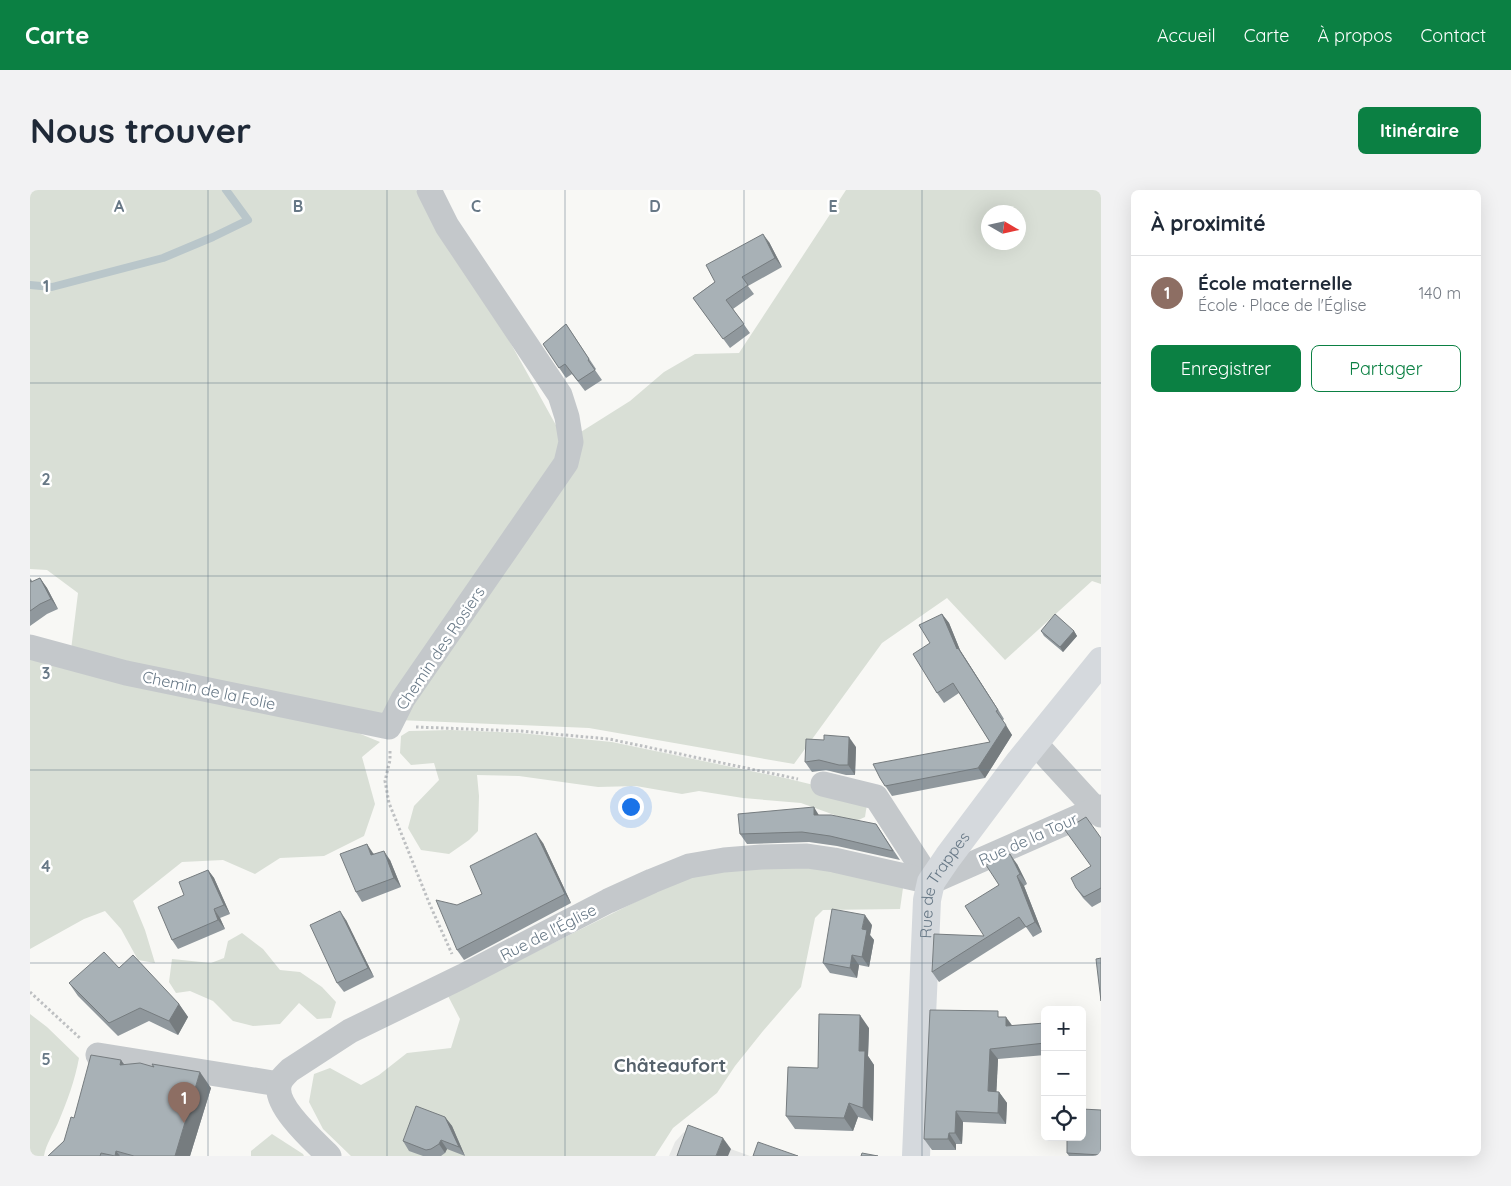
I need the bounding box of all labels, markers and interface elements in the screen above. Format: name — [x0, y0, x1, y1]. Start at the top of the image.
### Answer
text: Carte — [25, 20, 89, 50]
text: Accueil — [1157, 24, 1216, 47]
text: Carte — [1244, 24, 1289, 47]
text: À propos — [1317, 24, 1393, 47]
text: Contact — [1421, 24, 1486, 47]
button: Itinéraire — [1358, 107, 1481, 154]
text: Nous trouver — [30, 108, 251, 152]
text: A — [114, 196, 125, 216]
text: B — [293, 196, 303, 216]
text: C — [471, 196, 481, 216]
text: D — [649, 196, 661, 216]
text: E — [828, 196, 838, 216]
north arrow — [981, 205, 1026, 250]
text: À proximité — [1151, 210, 1266, 236]
text: École maternelle — [1198, 271, 1352, 295]
text: 1 — [43, 276, 49, 296]
text: 1 — [1164, 283, 1170, 303]
text: 140 m — [1418, 283, 1461, 303]
text: École · Place de l'Église — [1198, 295, 1367, 315]
button: Enregistrer — [1151, 345, 1301, 392]
button: Partager — [1311, 345, 1461, 392]
text: 2 — [41, 469, 51, 489]
street label: Chemin des Rosiers — [391, 582, 489, 714]
text: 3 — [42, 663, 50, 683]
street label: Chemin de la Folie — [141, 666, 277, 714]
your location — [618, 794, 644, 820]
street label: Rue de la Tour — [975, 808, 1081, 870]
street label: Rue de Trappes — [915, 827, 974, 939]
text: 4 — [41, 856, 51, 876]
street label: Rue de l'Église — [496, 899, 600, 965]
map controls — [1041, 1006, 1086, 1141]
button: + — [1041, 1006, 1086, 1051]
text: 5 — [41, 1049, 51, 1069]
button: − — [1041, 1051, 1086, 1096]
district label: Châteaufort — [614, 1053, 726, 1077]
pin: 1 — [168, 1082, 200, 1123]
button: locate — [1041, 1096, 1086, 1141]

